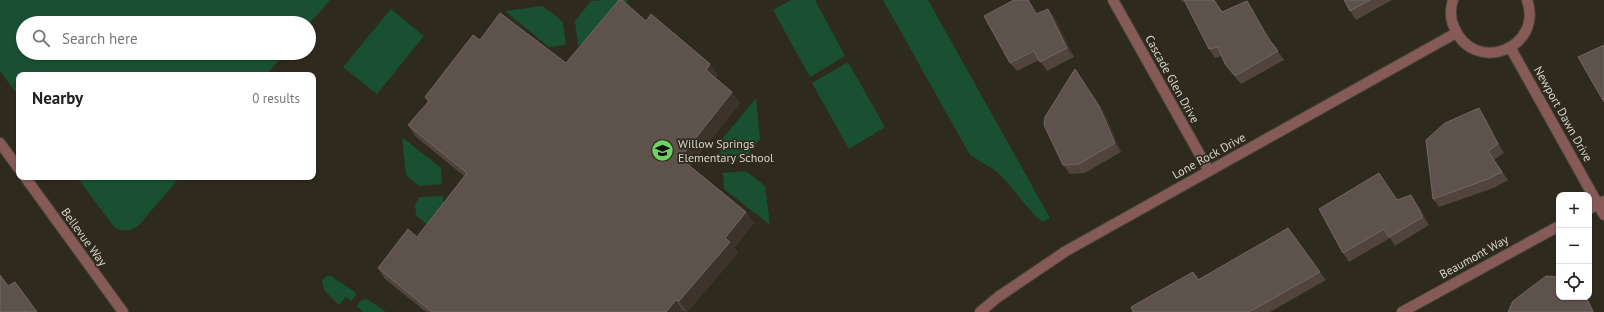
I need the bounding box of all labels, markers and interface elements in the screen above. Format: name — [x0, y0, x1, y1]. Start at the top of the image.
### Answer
search box — [16, 16, 316, 60]
icon: search — [30, 27, 52, 49]
text: Search here — [62, 29, 138, 48]
street label: Cascade Glen Drive — [1142, 32, 1203, 125]
street label: Newport Dawn Drive — [1531, 63, 1596, 164]
text: Nearby — [32, 87, 83, 109]
text: 0 results — [252, 90, 300, 107]
street label: Lone Rock Drive — [1169, 129, 1248, 182]
place label: Willow Springs Elementary School — [678, 136, 774, 165]
school or university icon: Willow Springs Elementary School — [650, 138, 676, 164]
map controls — [1556, 192, 1592, 300]
button: + — [1556, 192, 1592, 228]
street label: Bellevue Way — [58, 205, 111, 269]
button: − — [1556, 228, 1592, 264]
street label: Beaumont Way — [1437, 231, 1511, 282]
button: locate — [1556, 264, 1592, 300]

